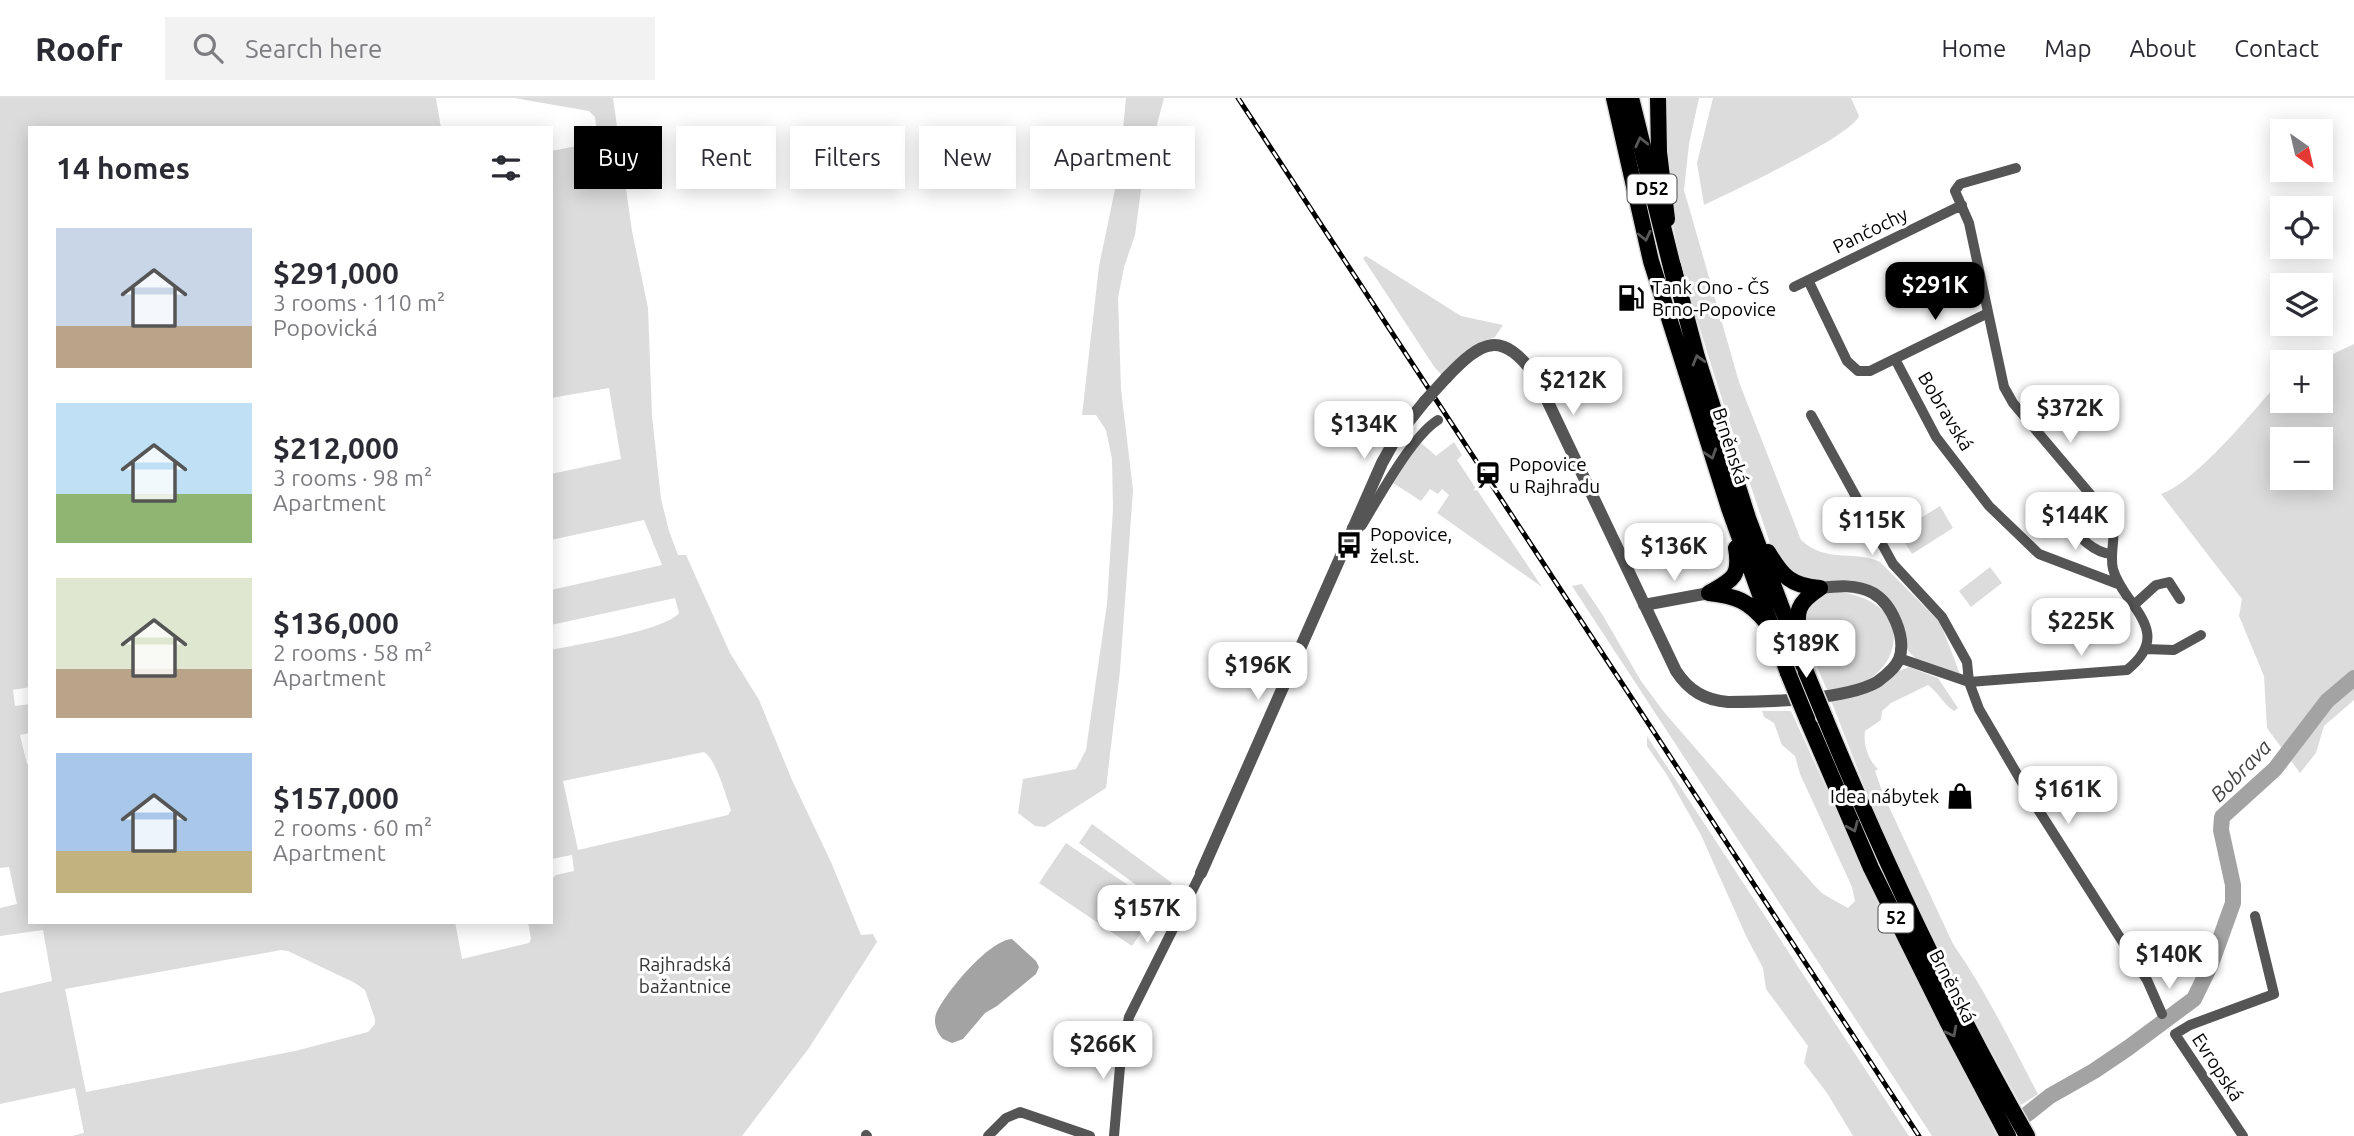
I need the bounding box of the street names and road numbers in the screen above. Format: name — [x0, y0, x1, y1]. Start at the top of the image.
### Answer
road number: D52 — [1628, 174, 1676, 204]
street label: Pančochy — [1829, 202, 1911, 258]
street label: Bobravská — [1914, 368, 1978, 454]
street label: Brněnská — [1708, 405, 1754, 487]
road number: 52 — [1878, 904, 1913, 932]
street label: Brněnská — [1925, 946, 1981, 1026]
street label: Evropská — [2188, 1029, 2248, 1105]

